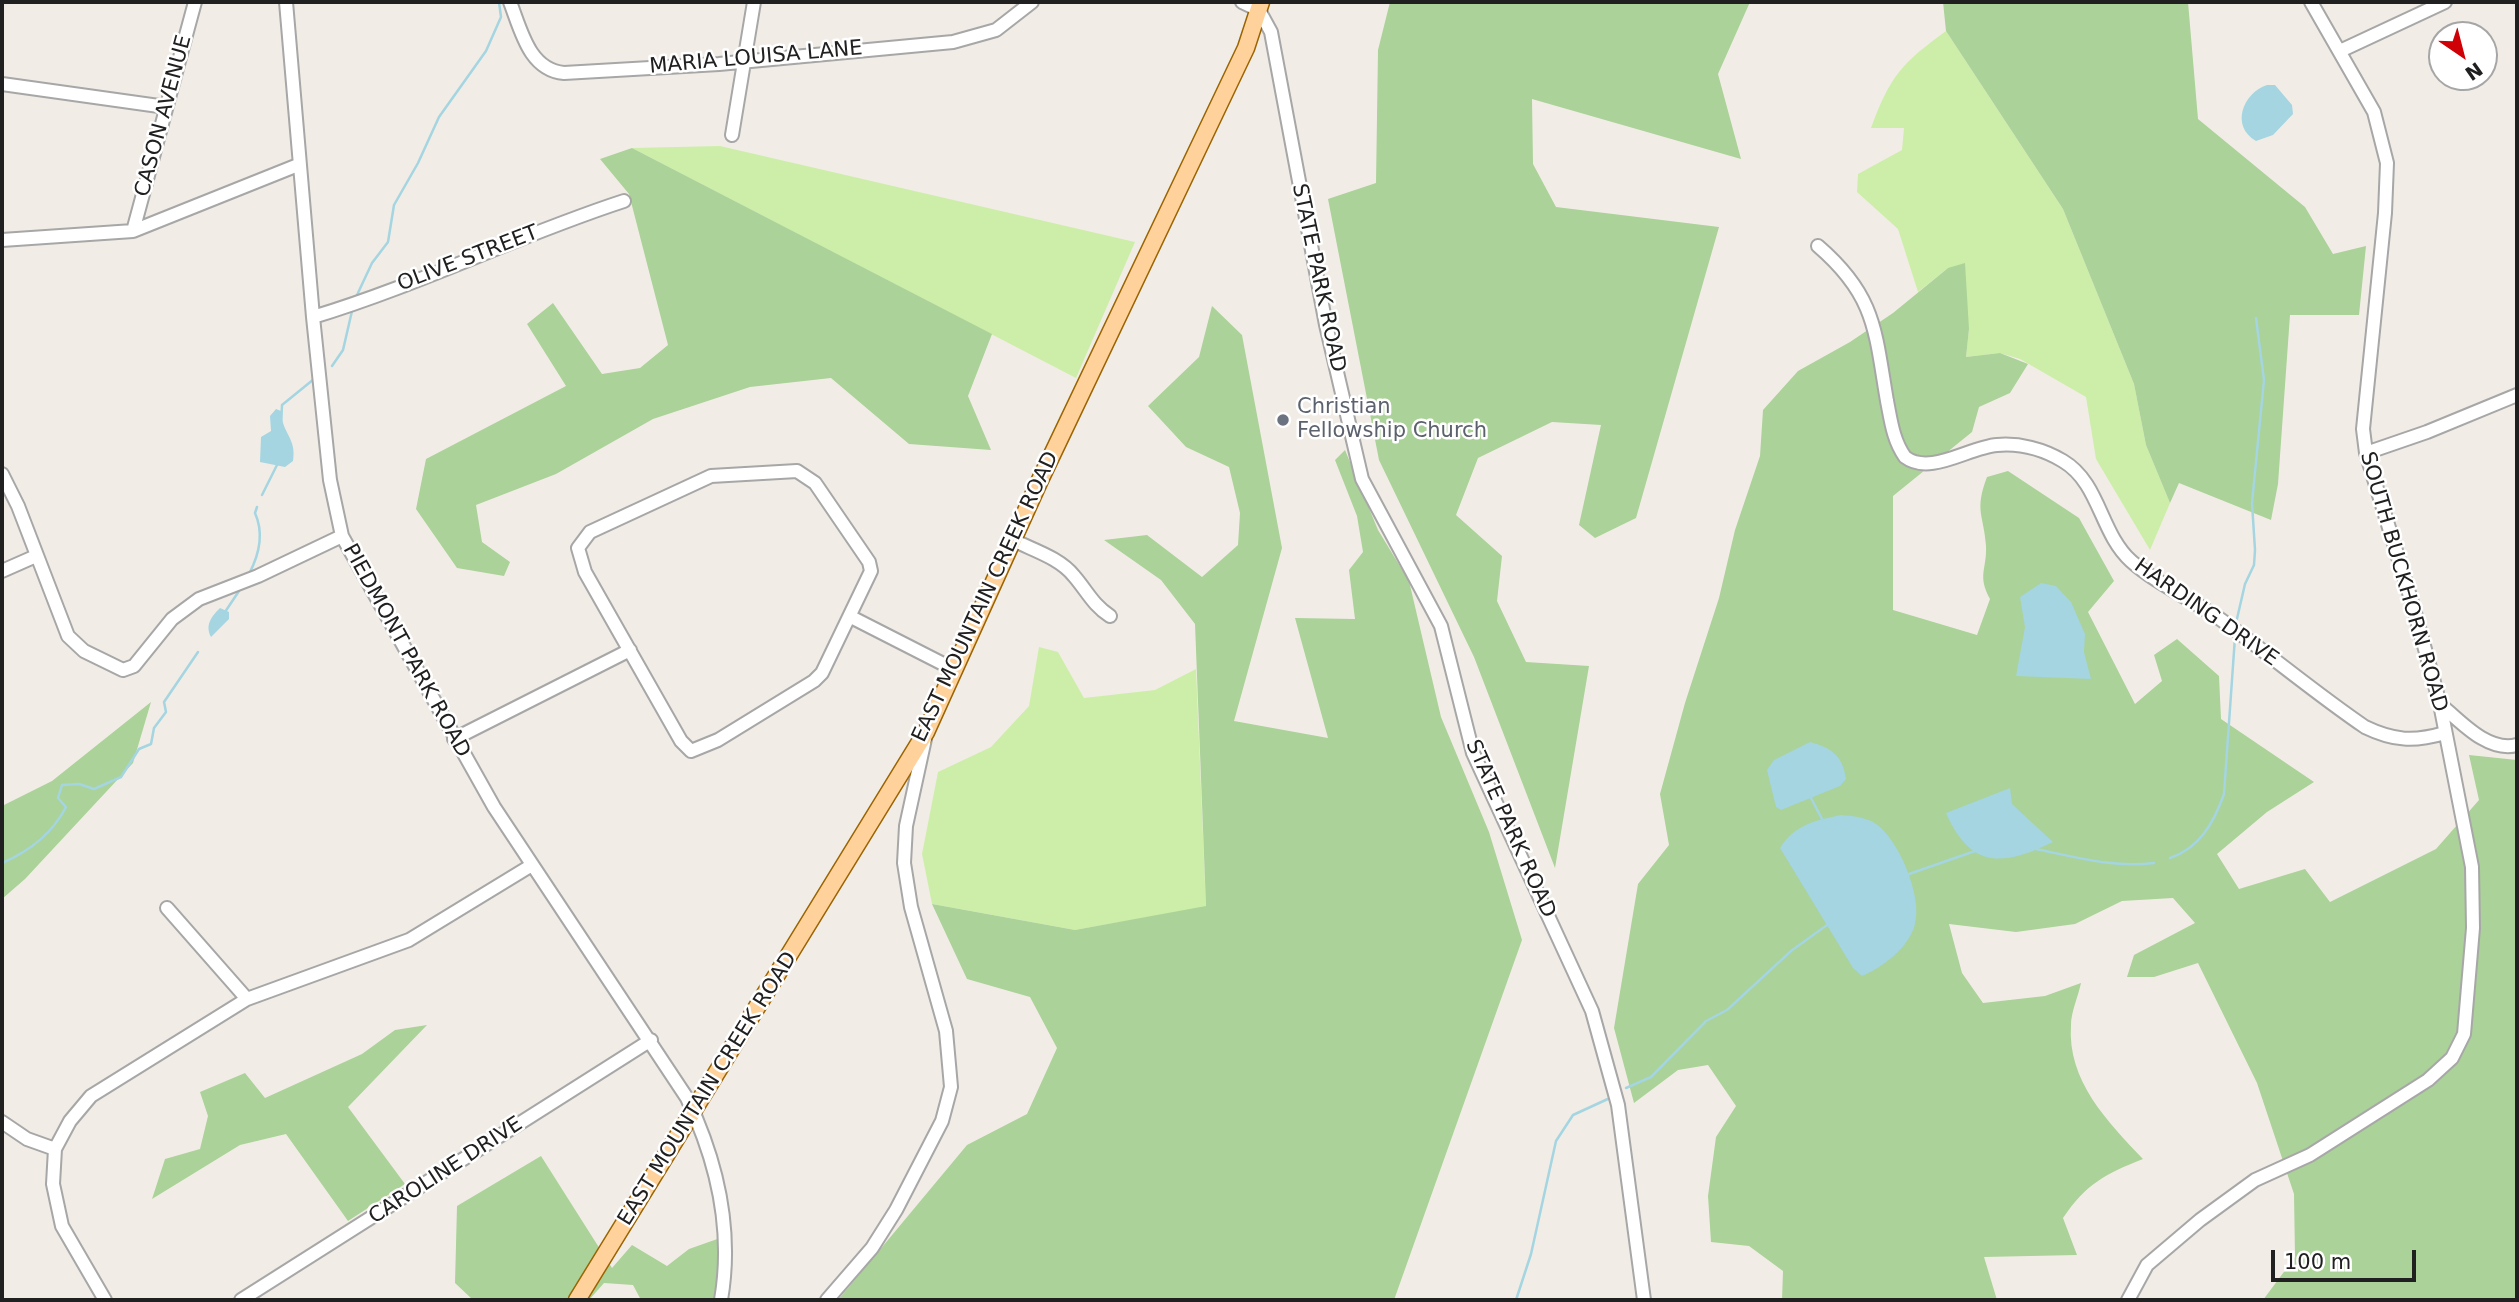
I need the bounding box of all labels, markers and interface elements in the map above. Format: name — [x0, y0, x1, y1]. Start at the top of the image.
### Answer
north arrow — [2428, 21, 2498, 91]
street label: CASON AVENUE — [130, 32, 198, 200]
street label: MARIA LOUISA LANE — [648, 36, 864, 80]
text: N — [2461, 58, 2487, 85]
street label: STATE PARK ROAD — [1286, 181, 1350, 375]
street label: OLIVE STREET — [394, 221, 542, 297]
place label: Christian Fellowship Church — [1297, 395, 1487, 445]
marker: Christian Fellowship Church — [1275, 412, 1291, 428]
street label: EAST MOUNTAIN CREEK ROAD — [907, 448, 1065, 746]
street label: SOUTH BUCKHORN ROAD — [2354, 449, 2452, 715]
street label: PIEDMONT PARK ROAD — [337, 540, 475, 762]
street label: HARDING DRIVE — [2129, 554, 2283, 672]
street label: STATE PARK ROAD — [1459, 736, 1561, 922]
street label: EAST MOUNTAIN CREEK ROAD — [613, 948, 803, 1230]
street label: CAROLINE DRIVE — [364, 1112, 528, 1230]
scale bar — [2274, 1236, 2419, 1280]
text: 100 m — [2284, 1250, 2351, 1274]

